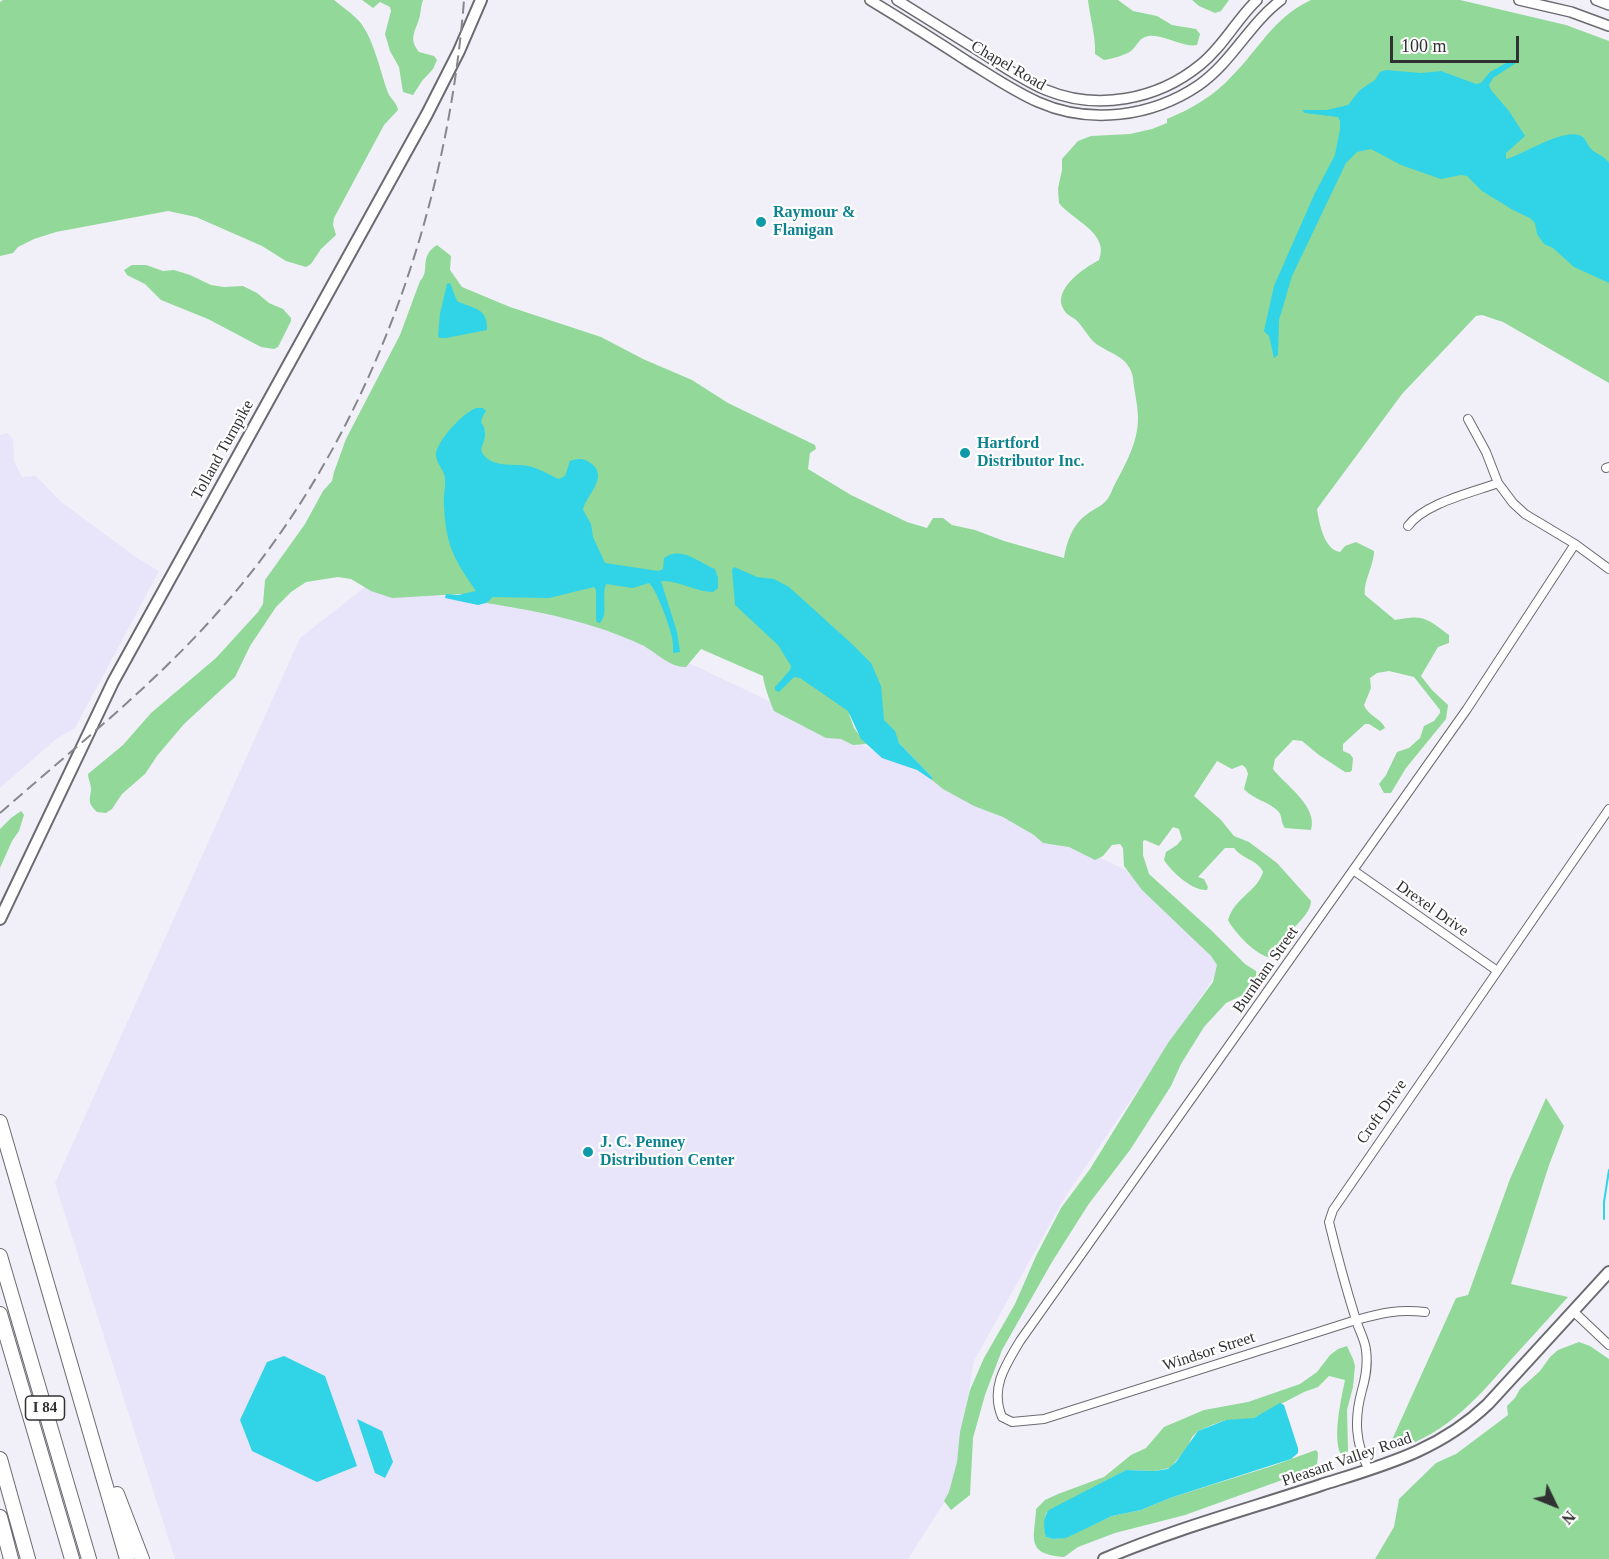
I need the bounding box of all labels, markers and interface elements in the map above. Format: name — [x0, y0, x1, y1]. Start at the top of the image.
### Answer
scale bar — [1393, 24, 1522, 62]
text: 100 m — [1401, 36, 1447, 56]
street label: Chapel Road — [967, 37, 1049, 95]
place label: Raymour & Flanigan — [773, 203, 855, 241]
marker: Raymour & Flanigan — [754, 215, 768, 229]
street label: Tolland Turnpike — [188, 397, 258, 503]
place label: Hartford Distributor Inc. — [977, 434, 1085, 472]
marker: Hartford Distributor Inc. — [958, 446, 972, 460]
street label: Drexel Drive — [1392, 877, 1472, 941]
street label: Burnham Street — [1229, 923, 1303, 1017]
street label: Croft Drive — [1353, 1076, 1411, 1148]
place label: J. C. Penney Distribution Center — [600, 1133, 735, 1171]
marker: J. C. Penney Distribution Center — [581, 1145, 595, 1159]
street label: Windsor Street — [1160, 1328, 1258, 1376]
road number: I 84 — [26, 1396, 64, 1420]
street label: Pleasant Valley Road — [1280, 1429, 1414, 1491]
north arrow — [1525, 1475, 1585, 1535]
text: N — [1558, 1508, 1579, 1528]

